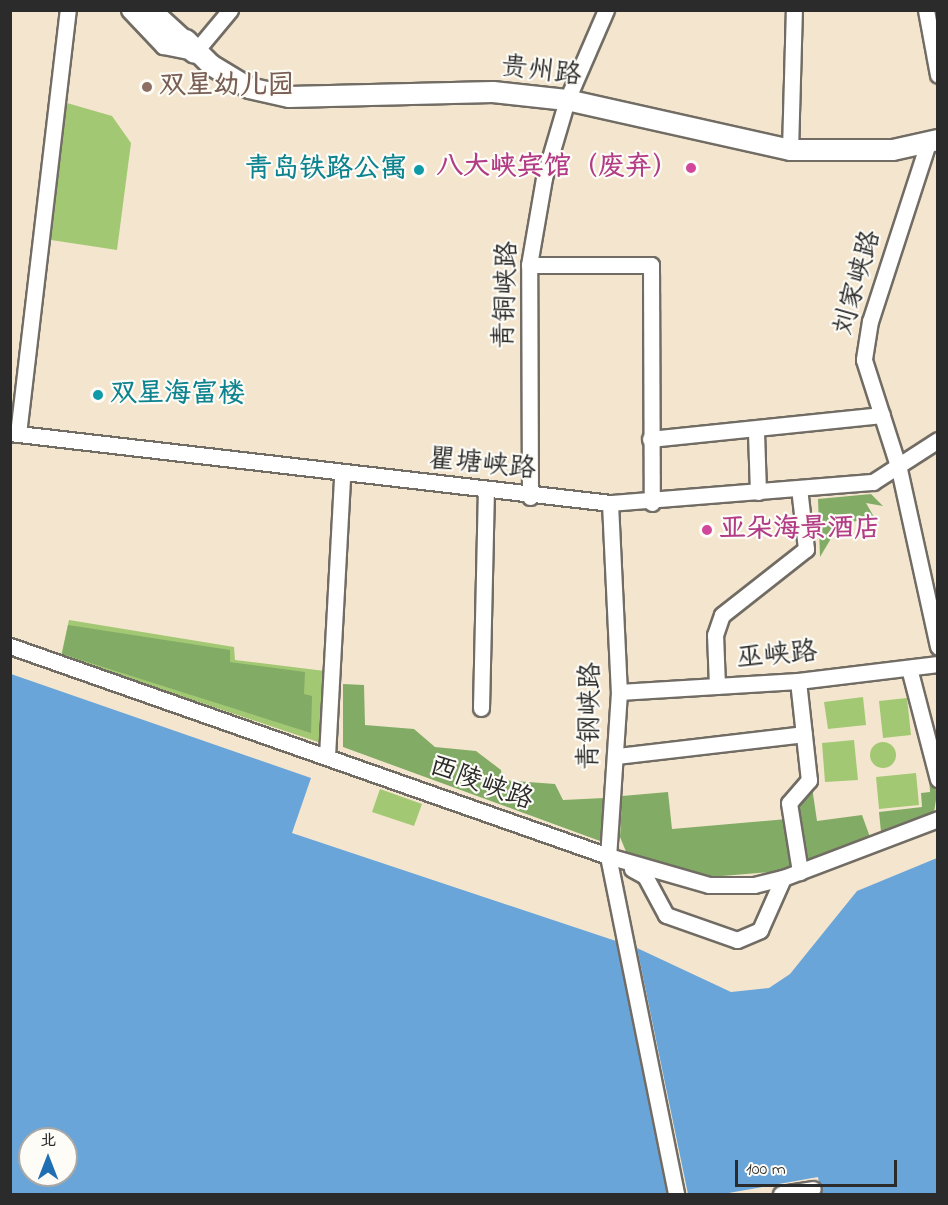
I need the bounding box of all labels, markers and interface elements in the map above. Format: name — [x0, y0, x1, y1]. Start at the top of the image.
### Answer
street label: 贵州路 — [499, 51, 583, 93]
place label: 双星幼儿园 — [159, 71, 294, 103]
marker: 双星幼儿园 — [140, 80, 154, 94]
place label: 八大峡宾馆（废弃） — [436, 152, 679, 184]
place label: 青岛铁路公寓 — [245, 154, 407, 186]
marker: 八大峡宾馆（废弃） — [684, 161, 698, 175]
marker: 青岛铁路公寓 — [412, 163, 426, 177]
street label: 刘家峡路 — [828, 227, 888, 339]
street label: 青铜峡路 — [489, 240, 525, 350]
place label: 双星海富楼 — [110, 379, 245, 411]
marker: 双星海富楼 — [91, 388, 105, 402]
street label: 瞿塘峡路 — [427, 443, 537, 487]
place label: 亚朵海景酒店 — [719, 514, 881, 546]
marker: 亚朵海景酒店 — [700, 523, 714, 537]
street label: 巫峡路 — [735, 636, 819, 676]
street label: 青钢峡路 — [574, 662, 608, 770]
street label: 西陵峡路 — [425, 750, 537, 818]
north arrow — [18, 1127, 78, 1187]
text: 北 — [40, 1129, 56, 1153]
scale bar — [738, 1148, 900, 1186]
text: 100 m — [746, 1157, 786, 1183]

